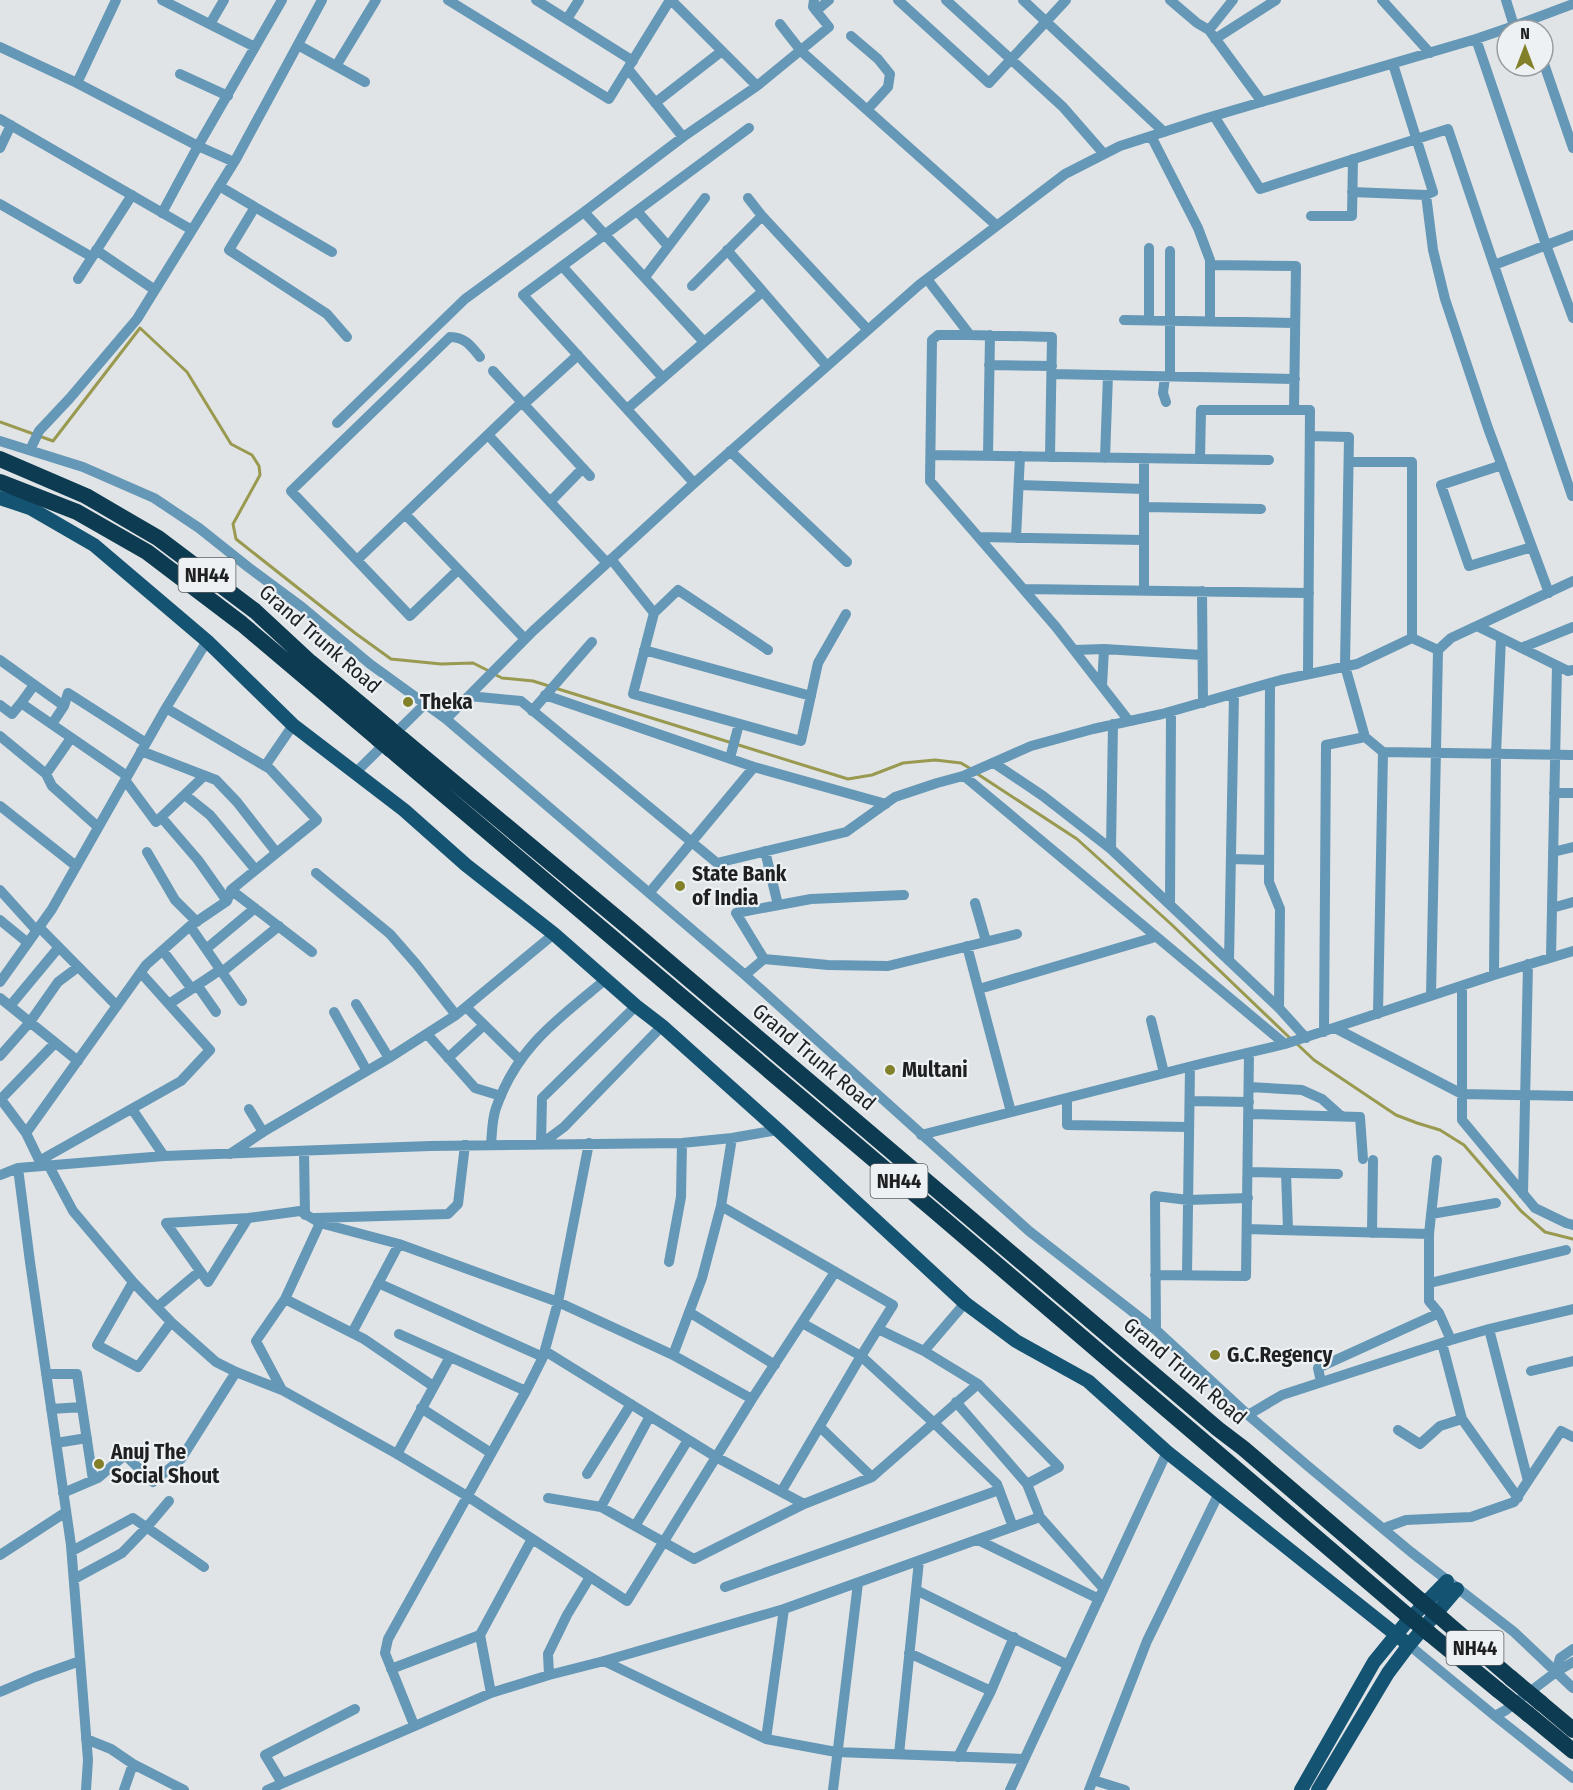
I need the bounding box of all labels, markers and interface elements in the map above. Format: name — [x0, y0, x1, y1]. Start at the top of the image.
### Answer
north arrow — [1495, 18, 1555, 78]
text: N — [1520, 24, 1530, 43]
road number: NH44 — [178, 558, 236, 592]
street label: Grand Trunk Road — [254, 579, 386, 699]
place label: Theka — [420, 689, 473, 715]
marker: Theka — [401, 695, 415, 709]
place label: State Bank of India — [692, 861, 787, 911]
marker: State Bank of India — [673, 879, 687, 893]
street label: Grand Trunk Road — [747, 998, 881, 1116]
place label: Multani — [902, 1057, 968, 1083]
marker: Multani — [883, 1063, 897, 1077]
road number: NH44 — [870, 1164, 928, 1198]
street label: Grand Trunk Road — [1118, 1312, 1252, 1430]
place label: G.C.Regency — [1227, 1342, 1334, 1368]
marker: G.C.Regency — [1208, 1348, 1222, 1362]
place label: Anuj The Social Shout — [110, 1439, 220, 1489]
marker: Anuj The Social Shout — [92, 1457, 106, 1471]
road number: NH44 — [1446, 1631, 1504, 1665]

